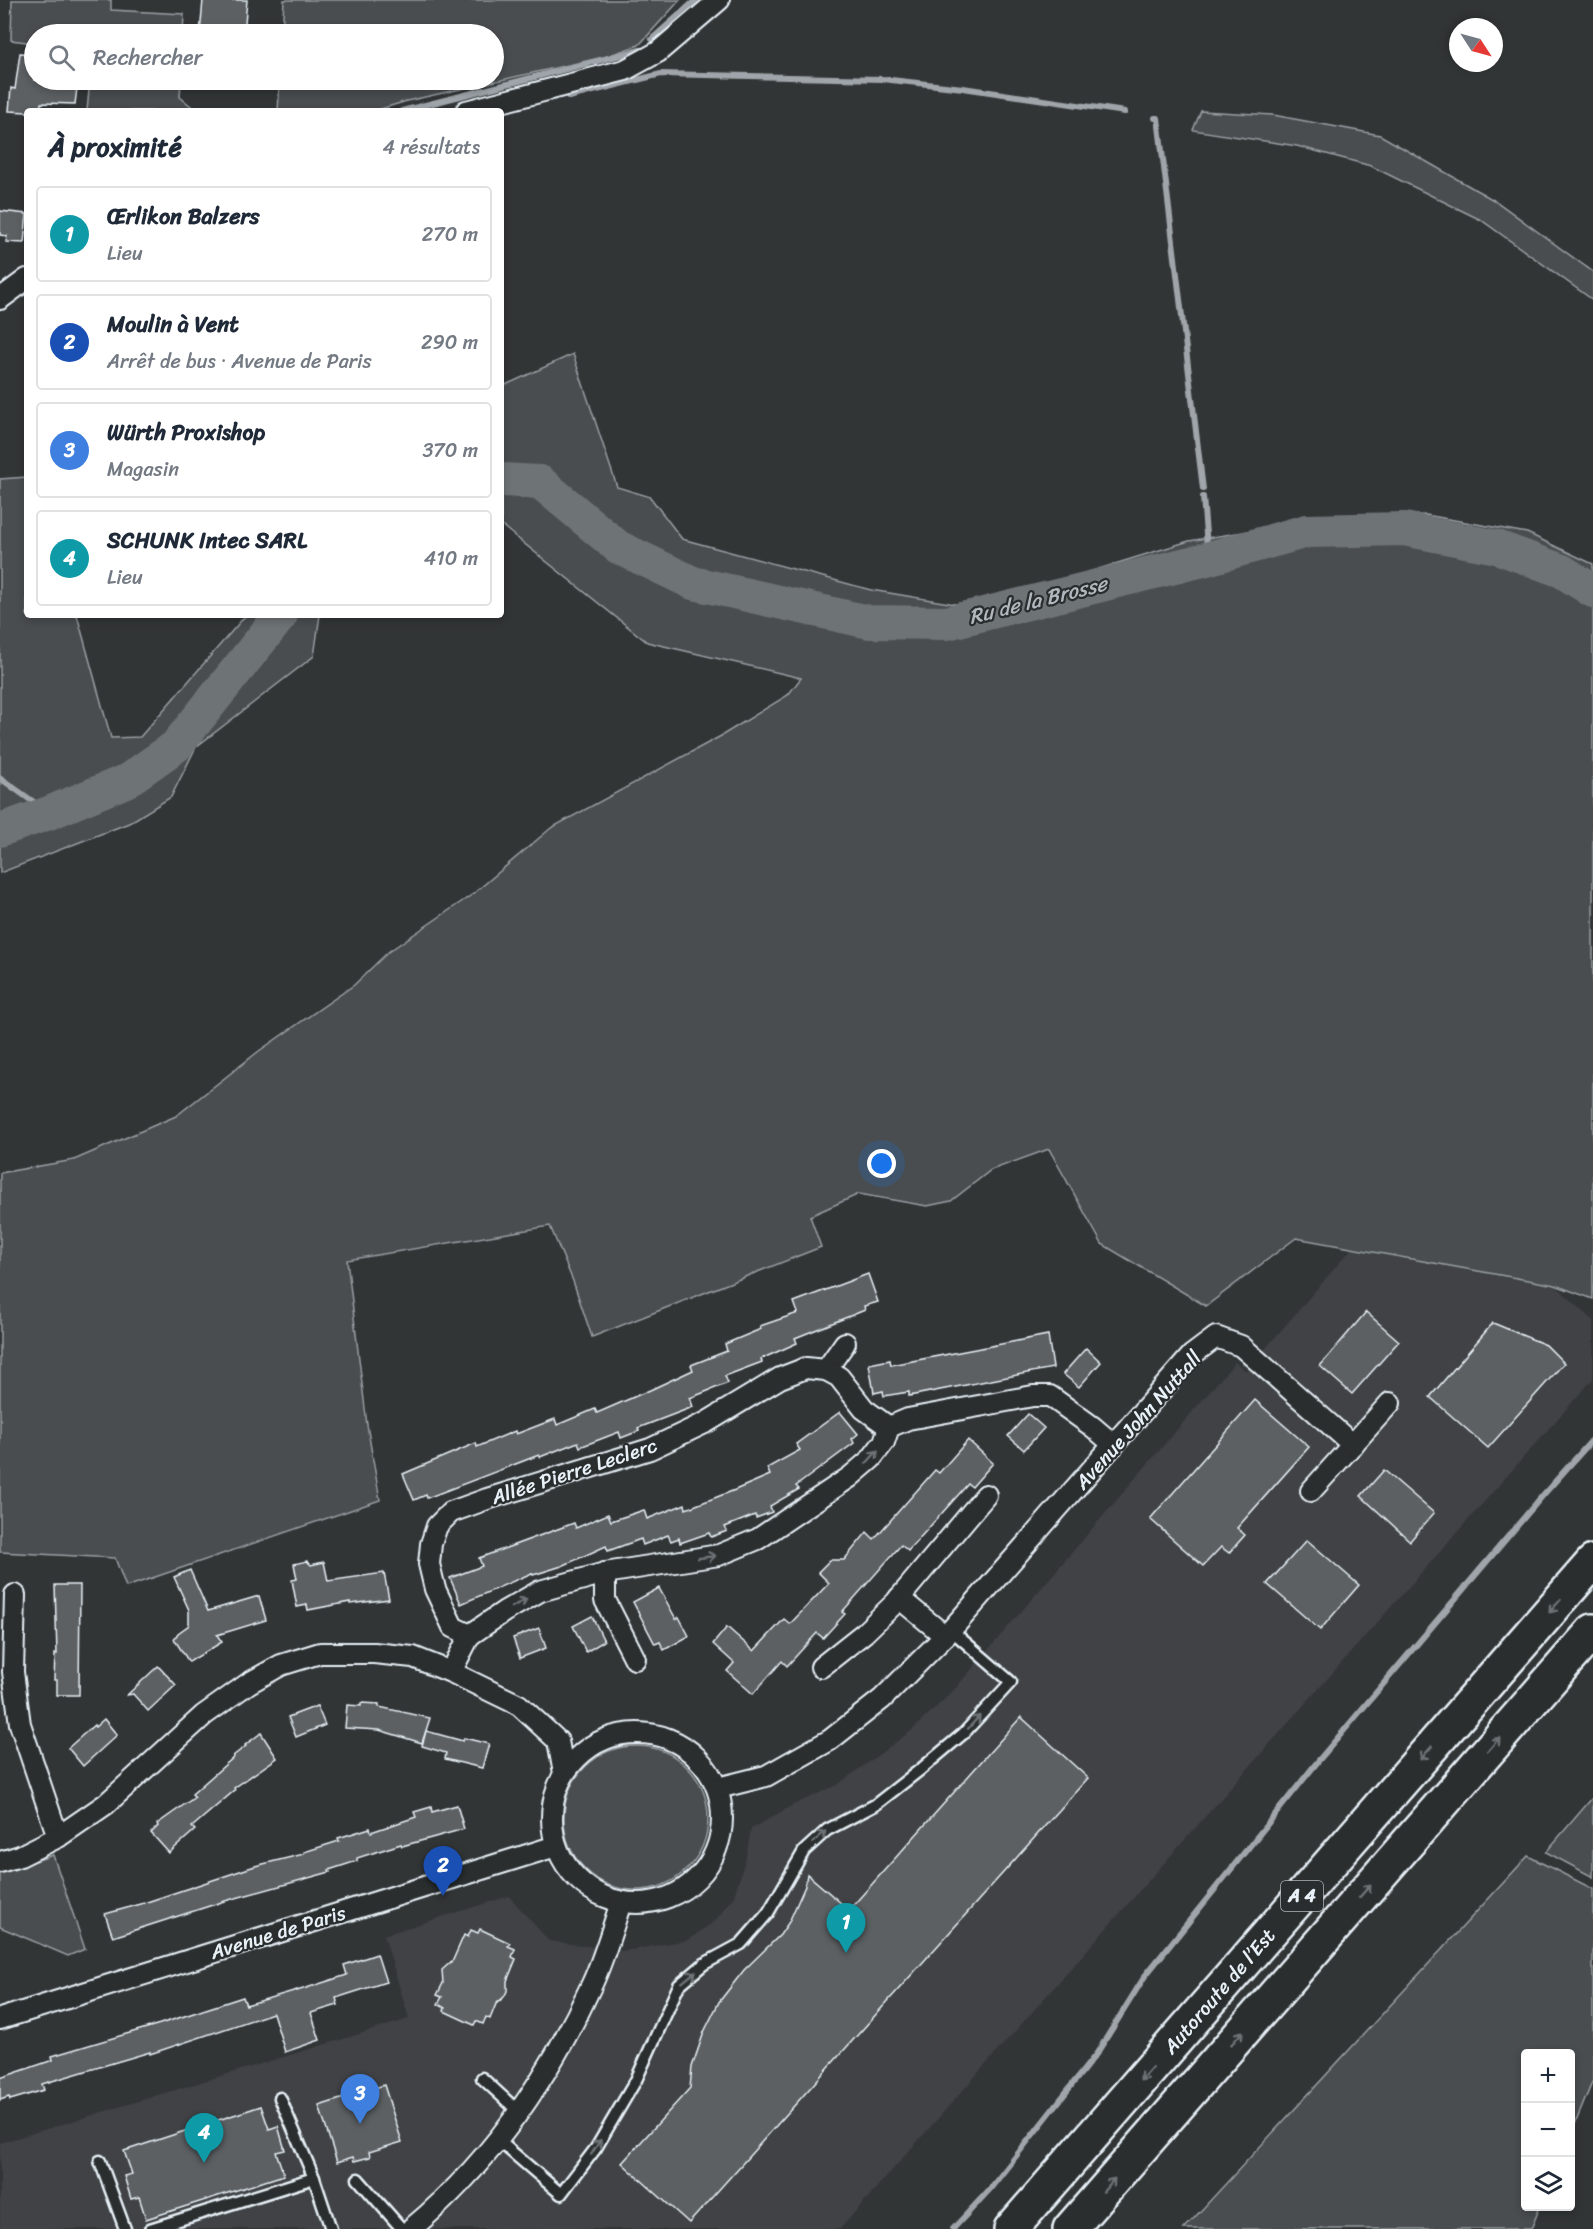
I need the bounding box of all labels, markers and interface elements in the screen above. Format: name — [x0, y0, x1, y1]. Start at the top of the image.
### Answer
north arrow — [1449, 18, 1503, 72]
search box — [24, 24, 504, 90]
text: Rechercher — [93, 38, 203, 77]
icon: search — [45, 41, 78, 74]
text: À proximité — [48, 124, 182, 170]
text: 4 résultats — [382, 130, 480, 165]
text: Œrlikon Balzers — [107, 197, 260, 236]
text: 1 — [65, 217, 74, 252]
text: 270 m — [422, 217, 478, 252]
text: Lieu — [107, 236, 143, 271]
text: Moulin à Vent — [107, 305, 239, 344]
text: 2 — [64, 325, 75, 360]
text: 290 m — [421, 325, 478, 360]
text: Arrêt de bus · Avenue de Paris — [107, 344, 372, 379]
text: Würth Proxishop — [107, 413, 265, 452]
text: 3 — [64, 433, 75, 468]
text: 370 m — [422, 433, 478, 468]
text: Magasin — [107, 452, 179, 487]
text: SCHUNK Intec SARL — [107, 521, 307, 560]
text: 4 — [63, 541, 76, 576]
text: 410 m — [424, 541, 478, 576]
text: Lieu — [107, 560, 143, 595]
water label: Ru de la Brosse — [965, 564, 1113, 636]
your location — [867, 1149, 896, 1178]
street label: Avenue John Nuttall — [1065, 1342, 1211, 1499]
street label: Allée Pierre Leclerc — [486, 1428, 662, 1515]
one-way arrow — [865, 1450, 879, 1465]
one-way arrow — [696, 1551, 716, 1562]
one-way arrow — [510, 1597, 527, 1609]
one-way arrow — [1548, 1598, 1561, 1614]
one-way arrow — [967, 1715, 981, 1730]
one-way arrow — [1487, 1737, 1501, 1752]
one-way arrow — [1419, 1745, 1433, 1760]
one-way arrow — [811, 1830, 826, 1844]
pin: 2 — [424, 1846, 462, 1896]
road number: A 4 — [1281, 1881, 1323, 1911]
one-way arrow — [1358, 1884, 1372, 1899]
street label: Avenue de Paris — [205, 1895, 351, 1970]
pin: 1 — [826, 1904, 866, 1953]
street label: Autoroute de l’Est — [1154, 1920, 1285, 2063]
one-way arrow — [680, 1970, 696, 1983]
one-way arrow — [1230, 2031, 1244, 2046]
map controls — [1521, 2049, 1575, 2211]
button: + — [1521, 2049, 1575, 2103]
one-way arrow — [1139, 2066, 1153, 2081]
pin: 3 — [340, 2074, 380, 2124]
button: − — [1521, 2103, 1575, 2157]
pin: 4 — [184, 2114, 224, 2163]
one-way arrow — [590, 2139, 602, 2156]
button: layers — [1521, 2157, 1575, 2211]
one-way arrow — [1102, 2178, 1116, 2193]

